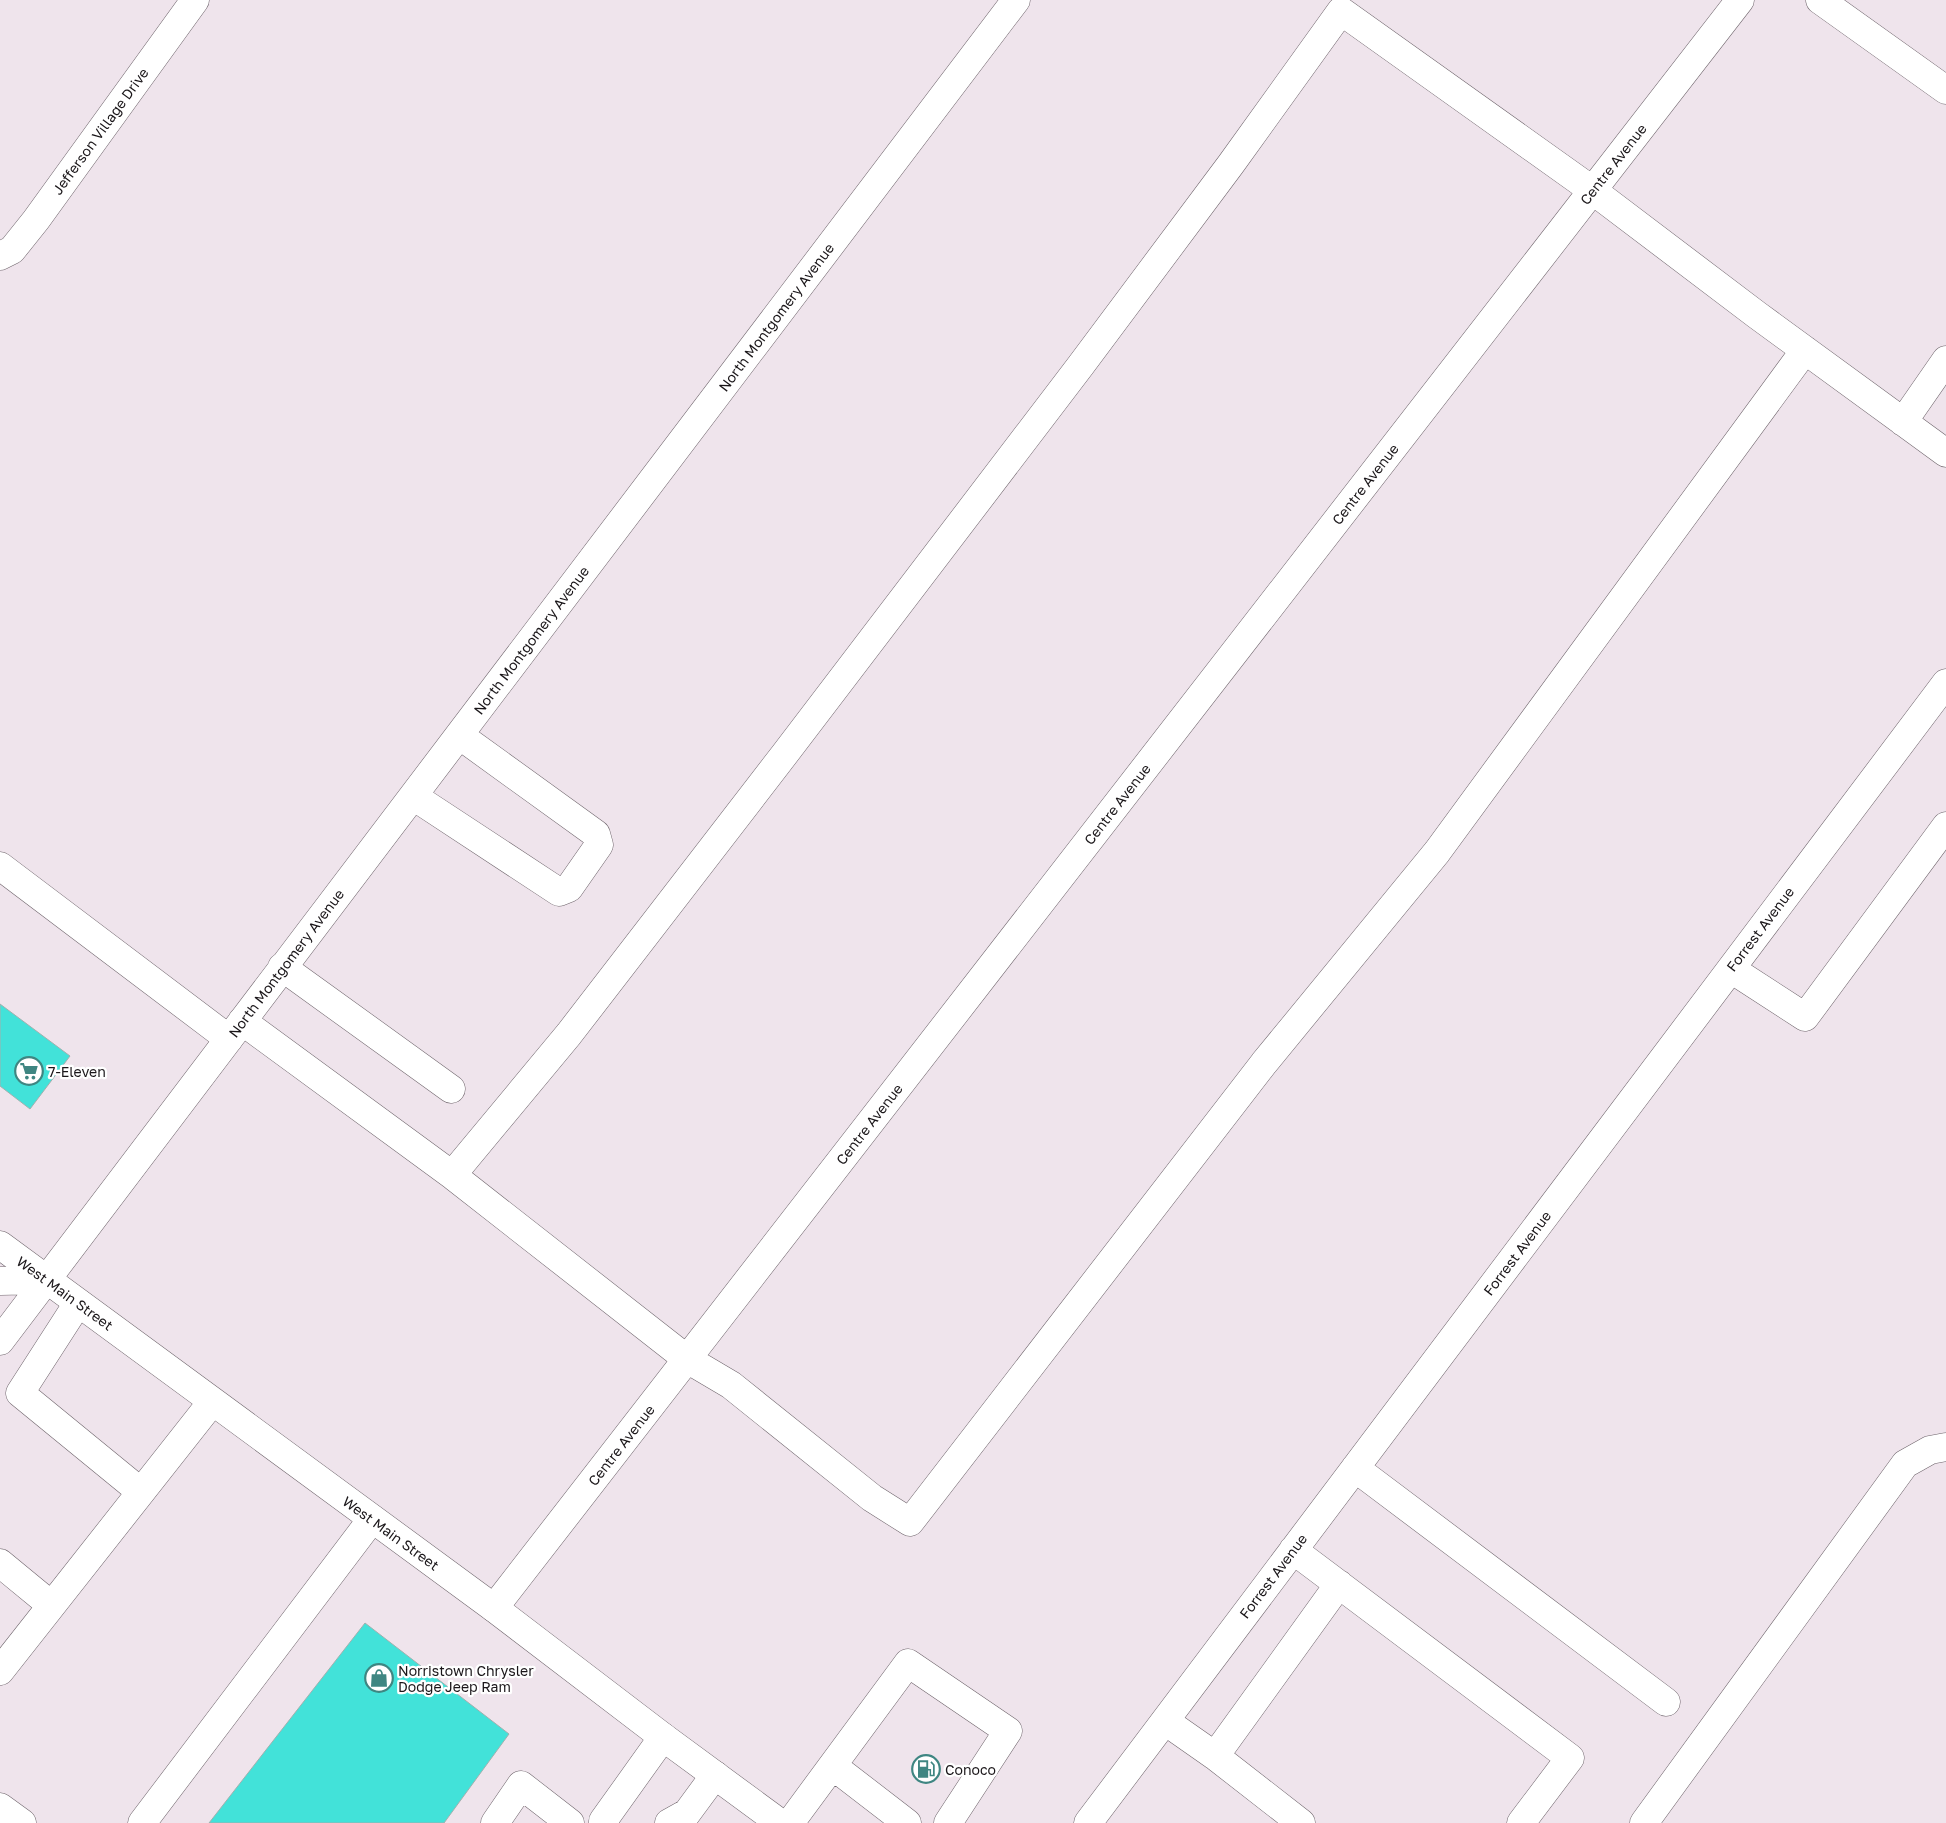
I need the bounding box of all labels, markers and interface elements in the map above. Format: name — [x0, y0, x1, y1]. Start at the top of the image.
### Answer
street label: Jefferson Village Drive — [48, 64, 152, 198]
street label: Centre Avenue — [1576, 120, 1650, 208]
street label: North Montgomery Avenue — [715, 240, 837, 394]
street label: Centre Avenue — [1328, 440, 1402, 528]
street label: North Montgomery Avenue — [470, 563, 592, 717]
street label: Centre Avenue — [1080, 760, 1154, 848]
street label: Forrest Avenue — [1723, 883, 1797, 975]
street label: North Montgomery Avenue — [225, 886, 347, 1040]
supermarket icon: 7-Eleven — [14, 1056, 44, 1086]
place label: 7-Eleven — [48, 1063, 106, 1080]
street label: Centre Avenue — [832, 1080, 906, 1168]
street label: Forrest Avenue — [1480, 1207, 1554, 1299]
street label: West Main Street — [14, 1252, 116, 1334]
street label: Centre Avenue — [584, 1401, 658, 1489]
street label: West Main Street — [340, 1492, 442, 1574]
street label: Forrest Avenue — [1236, 1530, 1310, 1622]
place label: Norristown Chrysler Dodge Jeep Ram — [398, 1662, 534, 1695]
shop icon: Norristown Chrysler Dodge Jeep Ram — [364, 1663, 394, 1693]
fuel station icon: Conoco — [911, 1754, 941, 1784]
place label: Conoco — [945, 1761, 996, 1778]

